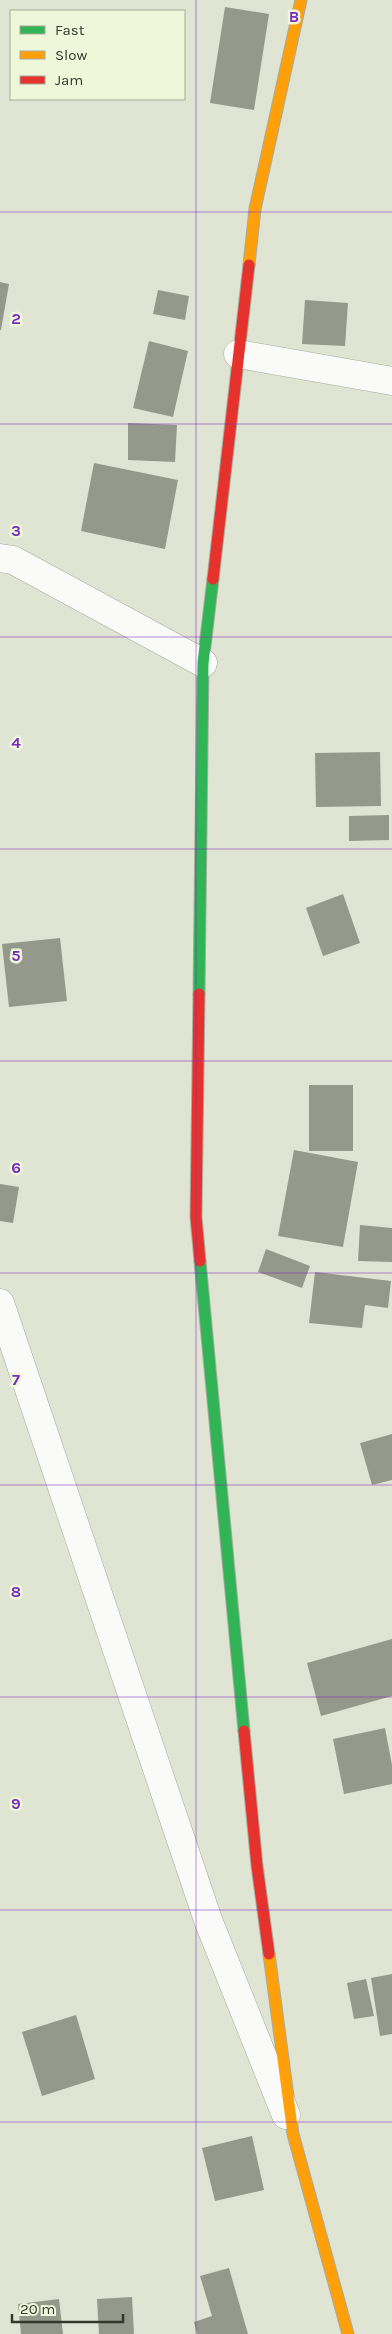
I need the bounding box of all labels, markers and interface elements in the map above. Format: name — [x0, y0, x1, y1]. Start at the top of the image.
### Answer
text: B — [289, 7, 299, 26]
legend — [10, 10, 185, 100]
text: Fast — [55, 21, 85, 39]
text: Slow — [55, 46, 87, 64]
text: Jam — [55, 71, 83, 89]
text: 2 — [11, 309, 21, 328]
text: 3 — [11, 521, 21, 540]
text: 4 — [11, 733, 21, 752]
text: 5 — [11, 946, 21, 965]
text: 6 — [11, 1158, 21, 1177]
text: 7 — [12, 1370, 20, 1389]
text: 8 — [11, 1582, 21, 1601]
text: 9 — [11, 1794, 21, 1813]
scale bar — [12, 2292, 124, 2324]
text: 20 m — [20, 2300, 55, 2318]

